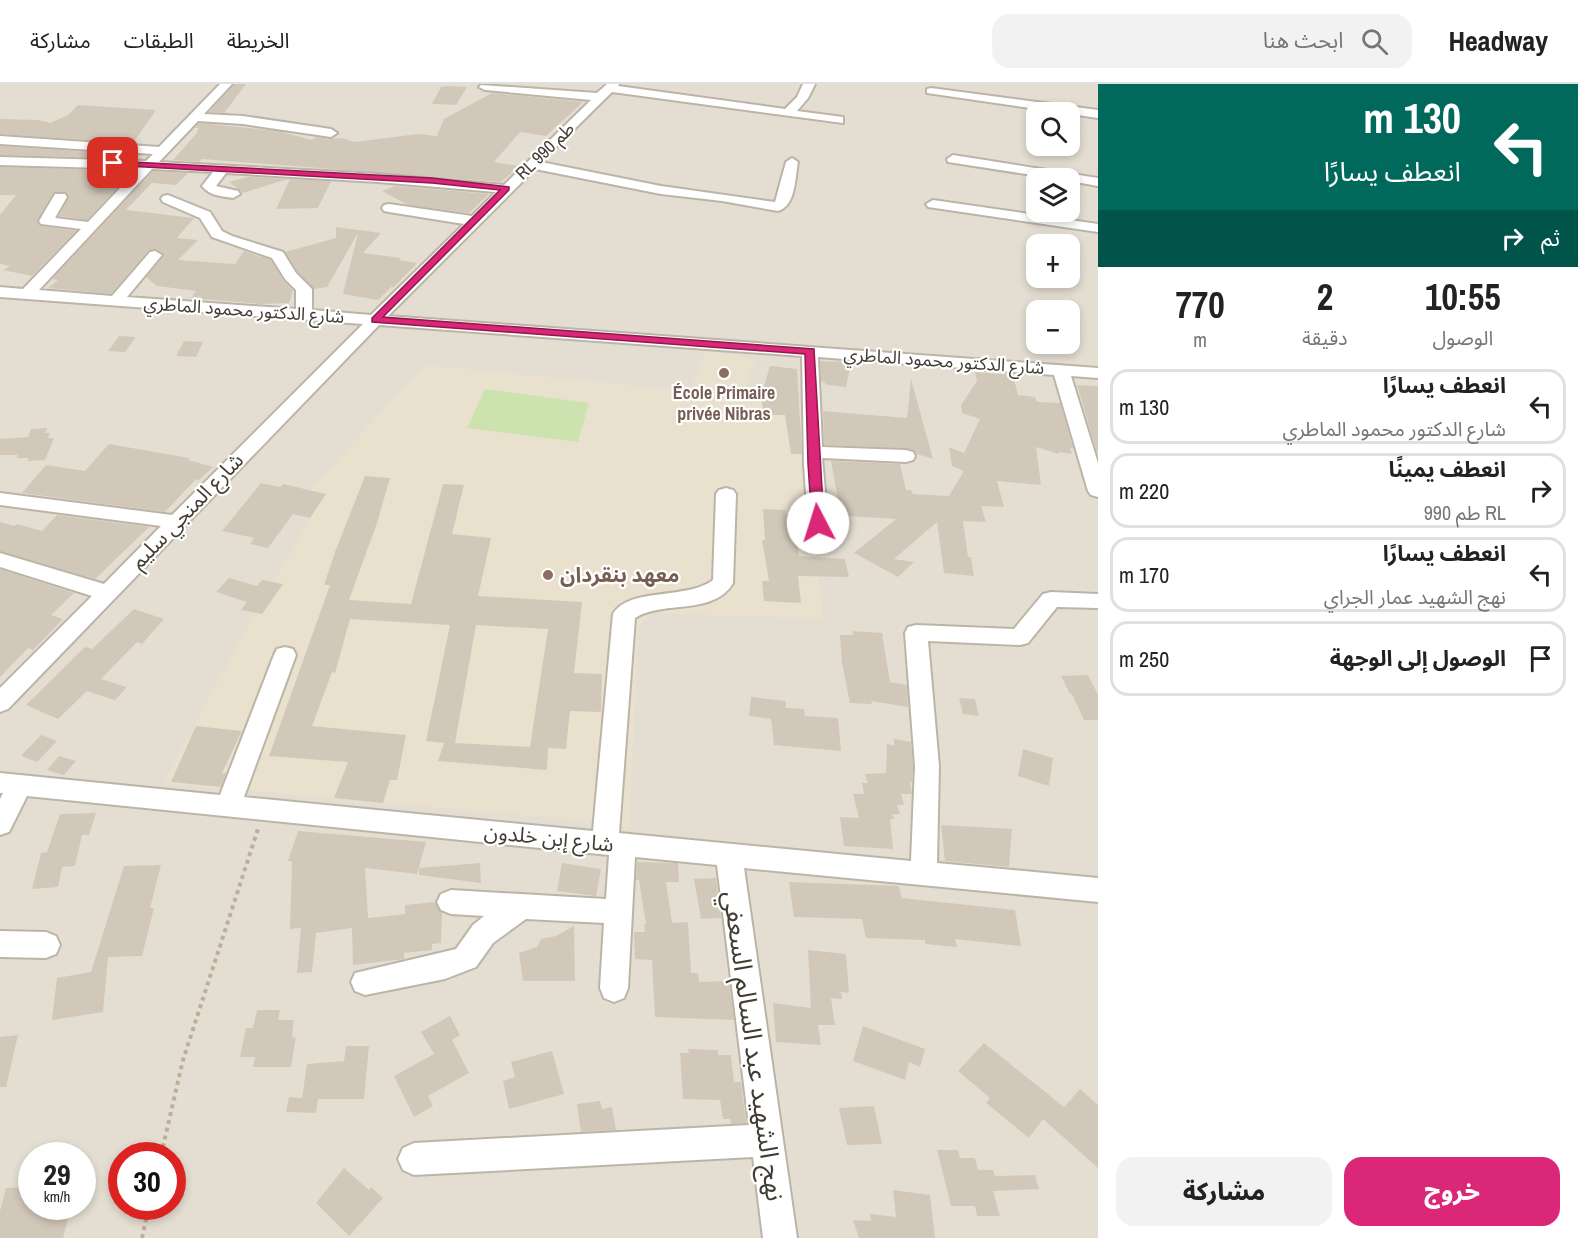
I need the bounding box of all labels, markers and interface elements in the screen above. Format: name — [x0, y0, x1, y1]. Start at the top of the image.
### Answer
search box — [992, 14, 1412, 68]
text: Headway — [1448, 22, 1548, 60]
text: ابحث هنا — [1263, 25, 1343, 55]
icon: search — [1358, 25, 1391, 58]
text: مشاركة — [30, 26, 91, 55]
text: الطبقات — [124, 26, 194, 55]
text: الخريطة — [227, 26, 290, 55]
text: 130 m — [1363, 90, 1461, 146]
map controls — [1026, 102, 1080, 354]
button: search — [1026, 102, 1080, 156]
icon: left — [1482, 108, 1560, 186]
street label: RL طم 990 — [510, 116, 580, 186]
pin — [87, 137, 138, 188]
icon: arrive — [96, 146, 129, 179]
text: انعطف يسارًا — [1324, 153, 1461, 189]
button: layers — [1026, 168, 1080, 222]
icon: right — [1496, 222, 1529, 255]
text: ثم — [1541, 223, 1560, 253]
button: + — [1026, 234, 1080, 288]
text: 2 — [1317, 273, 1333, 321]
text: 10:55 — [1425, 273, 1501, 321]
text: 770 — [1175, 281, 1225, 329]
street label: شارع الدكتور محمود الماطري — [143, 290, 345, 331]
button: − — [1026, 300, 1080, 354]
text: دقيقة — [1302, 324, 1348, 351]
text: الوصول — [1432, 324, 1493, 351]
text: m — [1193, 326, 1207, 353]
street label: شارع الدكتور محمود الماطري — [843, 341, 1045, 382]
marker: École Primaire privée Nibras — [717, 366, 731, 380]
text: انعطف يسارًا — [1383, 370, 1506, 400]
place label: École Primaire privée Nibras — [673, 380, 775, 426]
icon: left — [1524, 390, 1557, 423]
text: 130 m — [1119, 392, 1169, 422]
text: شارع الدكتور محمود الماطري — [1282, 415, 1506, 442]
street label: شارع المنجي سليم — [124, 446, 251, 577]
text: انعطف يمينًا — [1388, 454, 1506, 484]
icon: right — [1524, 474, 1557, 507]
text: 220 m — [1119, 476, 1169, 506]
position arrow — [786, 491, 850, 555]
text: RL طم 990 — [1424, 499, 1506, 526]
text: انعطف يسارًا — [1383, 538, 1506, 568]
icon: left — [1524, 558, 1557, 591]
place label: معهد بنقردان — [560, 560, 679, 589]
text: 170 m — [1119, 560, 1169, 590]
marker: معهد بنقردان — [541, 568, 555, 582]
text: نهج الشهيد عمار الجراي — [1324, 583, 1506, 610]
icon: arrive — [1524, 642, 1557, 675]
text: الوصول إلى الوجهة — [1330, 643, 1506, 673]
text: 250 m — [1119, 644, 1169, 674]
street label: شارع إبن خلدون — [483, 816, 615, 860]
street label: نهج الشهيد عبد السالم السعفي — [712, 889, 794, 1204]
speed limit sign: 30 — [108, 1142, 186, 1220]
text: 29 — [43, 1154, 71, 1194]
button: مشاركة — [1116, 1157, 1332, 1226]
button: خروج — [1344, 1157, 1560, 1226]
text: km/h — [44, 1186, 70, 1207]

